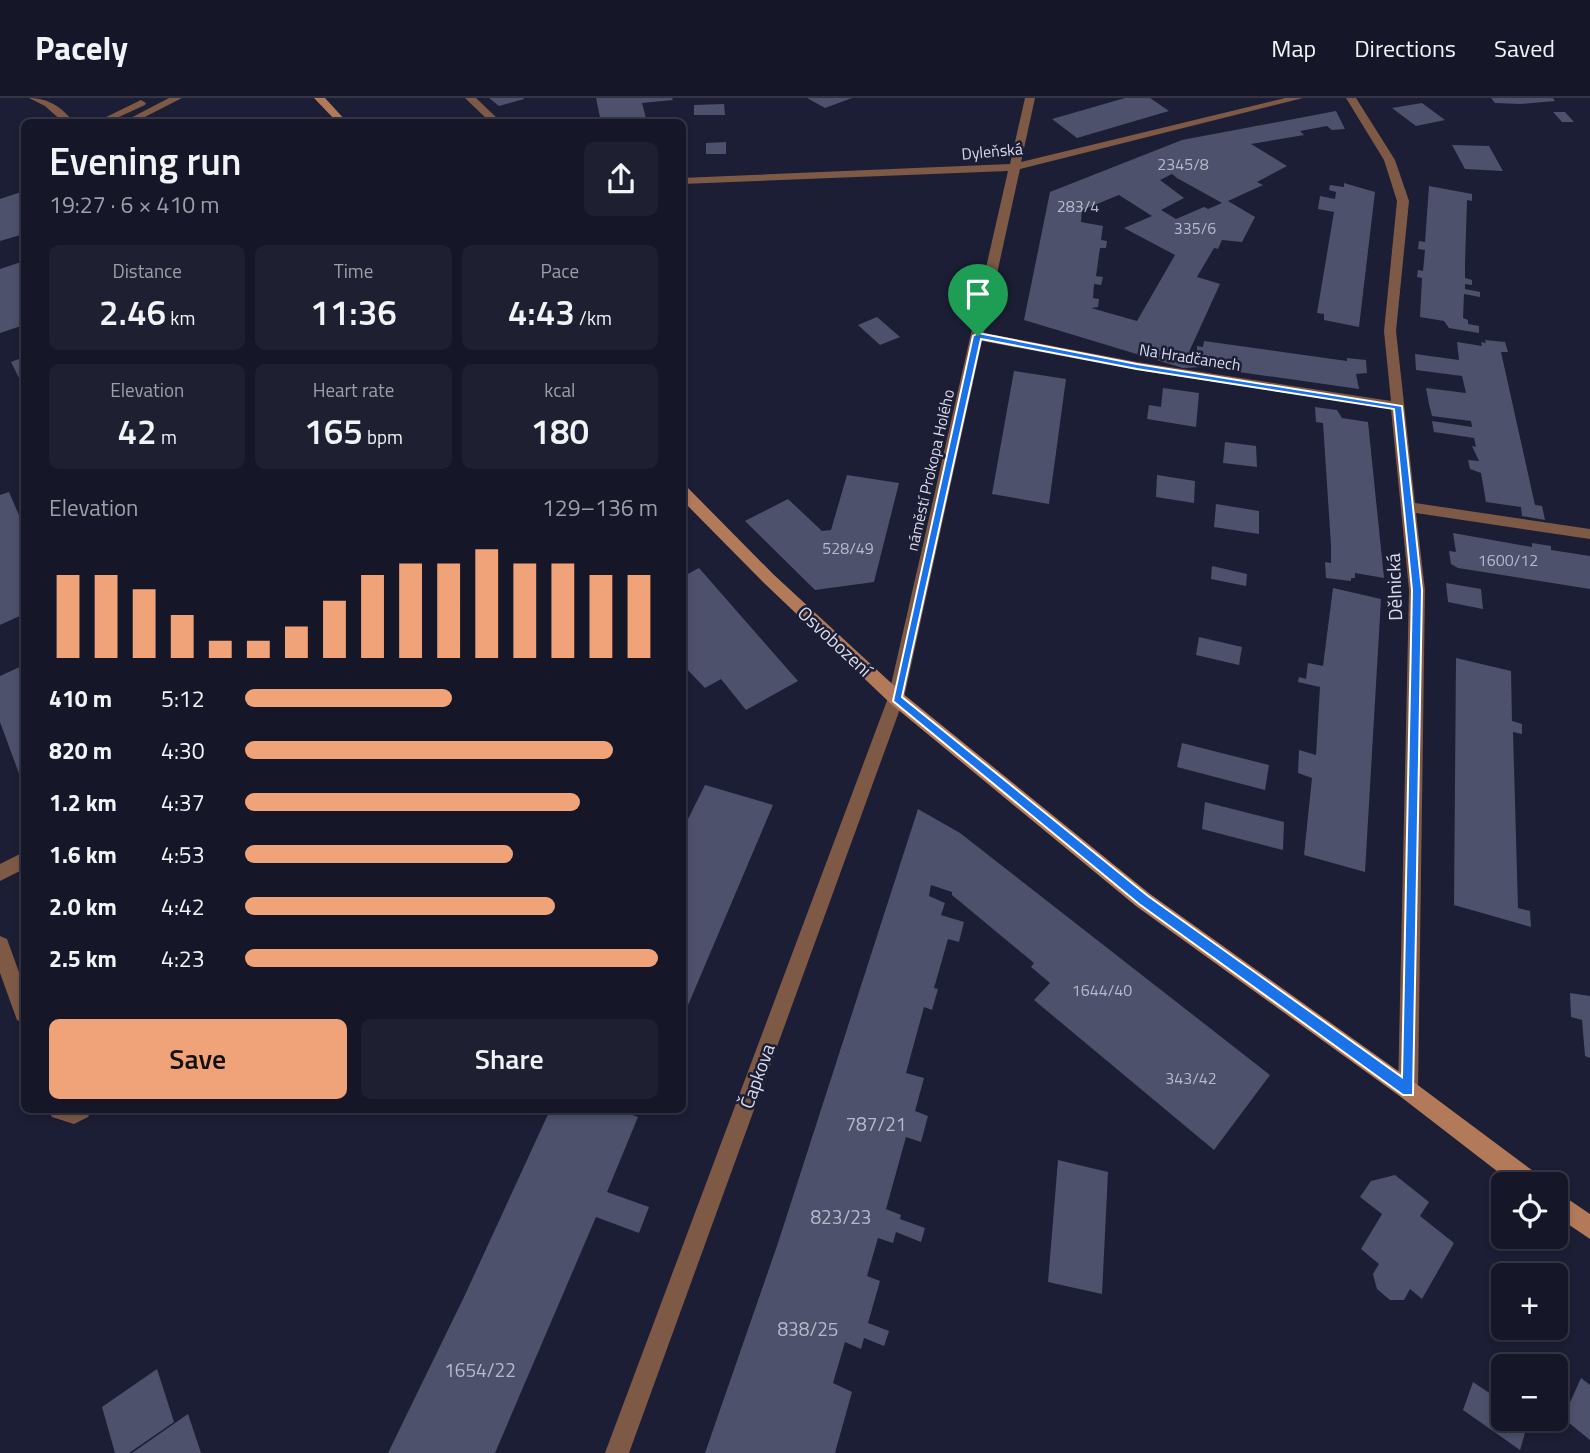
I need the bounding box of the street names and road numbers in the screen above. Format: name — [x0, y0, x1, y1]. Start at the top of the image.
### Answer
street label: Dyleňská — [960, 136, 1024, 166]
street label: Na Hradčanech — [1138, 337, 1242, 377]
street label: náměstí Prokopa Holého — [900, 387, 960, 553]
street label: Dělnická — [1378, 552, 1409, 621]
street label: Osvobození — [792, 598, 880, 684]
street label: Čapkova — [731, 1039, 782, 1112]

